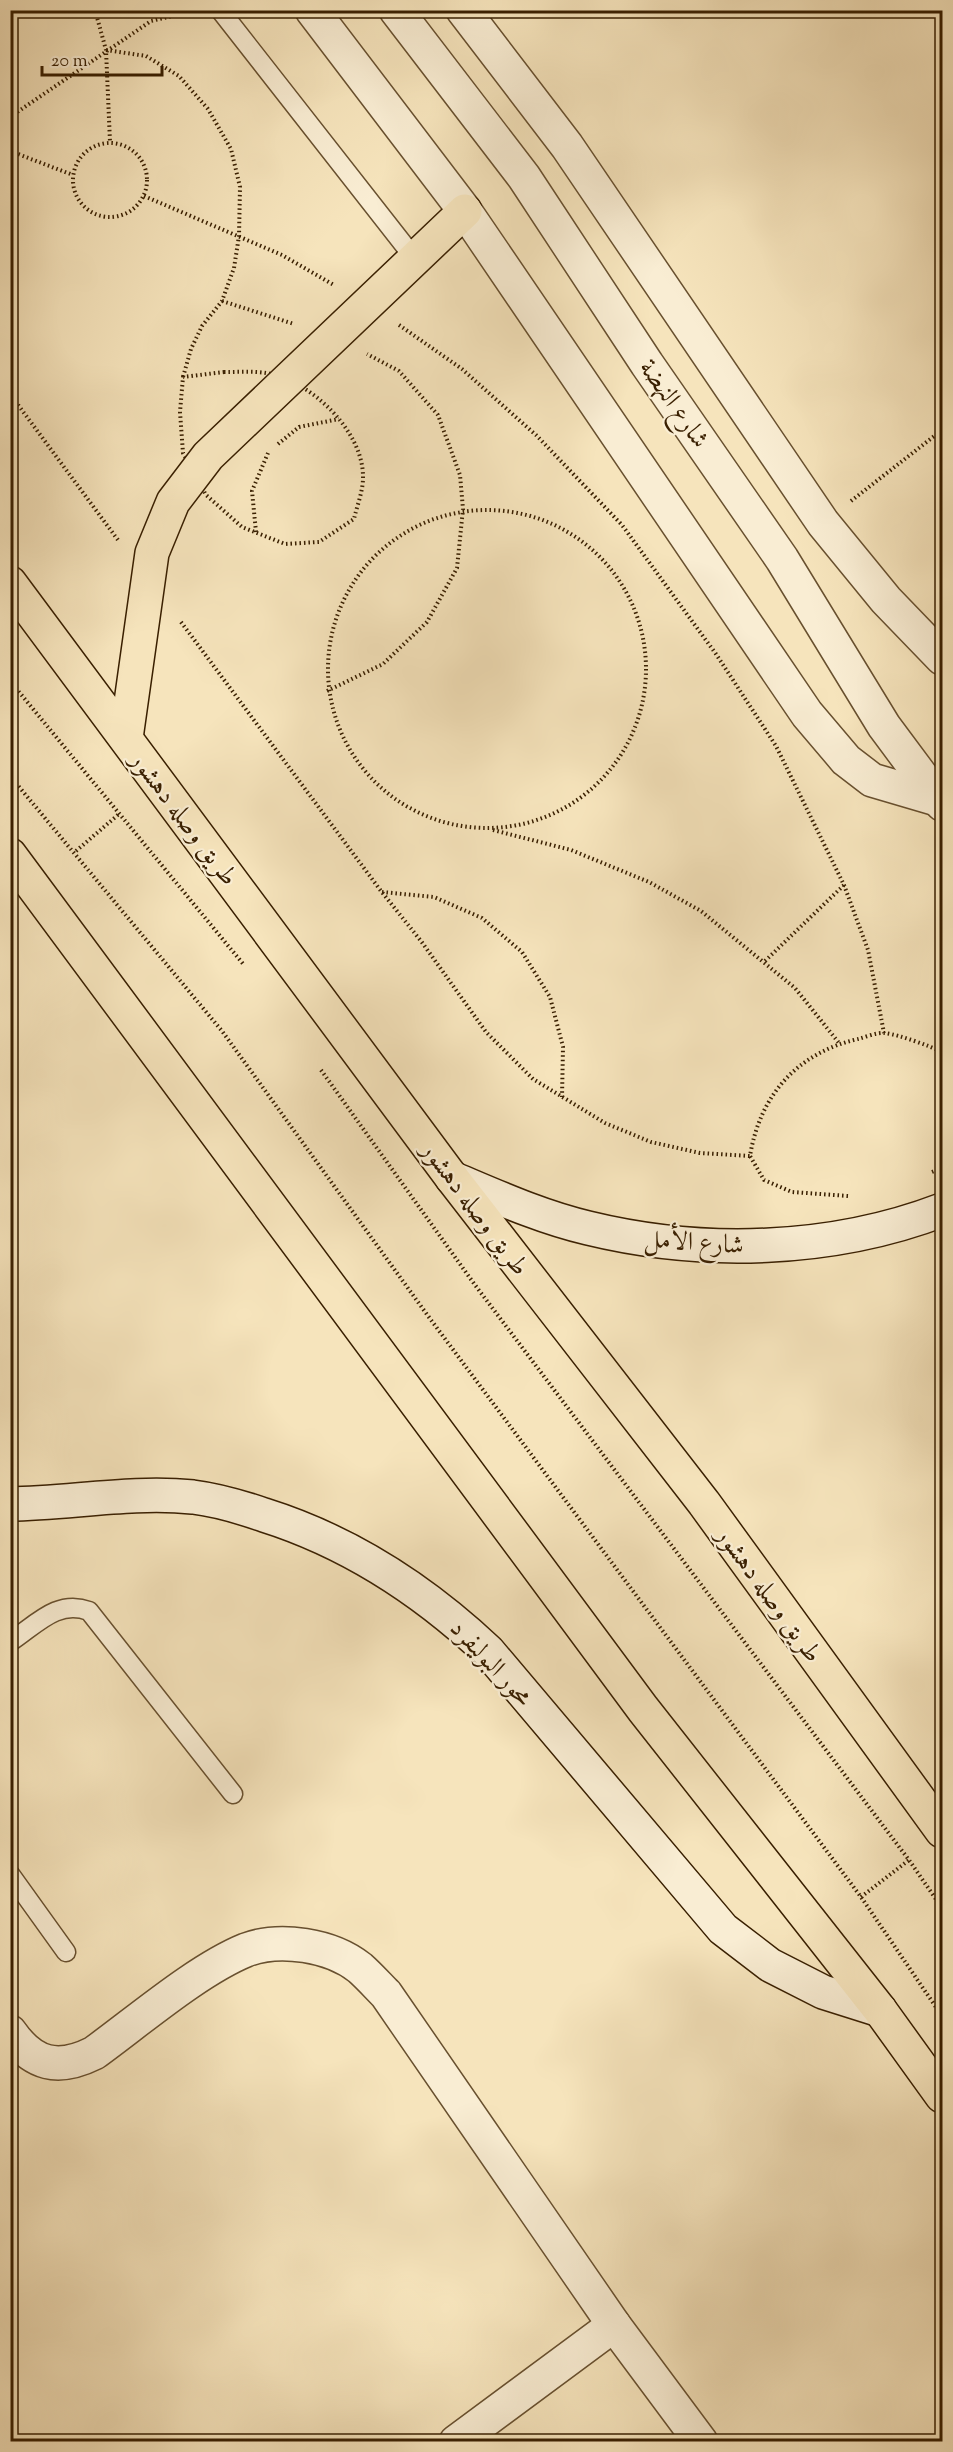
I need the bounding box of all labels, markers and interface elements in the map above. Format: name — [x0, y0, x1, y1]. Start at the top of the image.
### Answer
scale bar — [42, 39, 162, 77]
text: 20 m — [51, 49, 88, 75]
street label: شارع النهضة — [628, 352, 717, 457]
street label: طريق وصله دهشور — [118, 742, 246, 895]
street label: طريق وصله دهشور — [409, 1132, 537, 1285]
street label: شارع الأمل — [643, 1220, 745, 1266]
street label: طريق وصله دهشور — [704, 1517, 830, 1671]
street label: محور البوليفرد — [440, 1612, 541, 1716]

